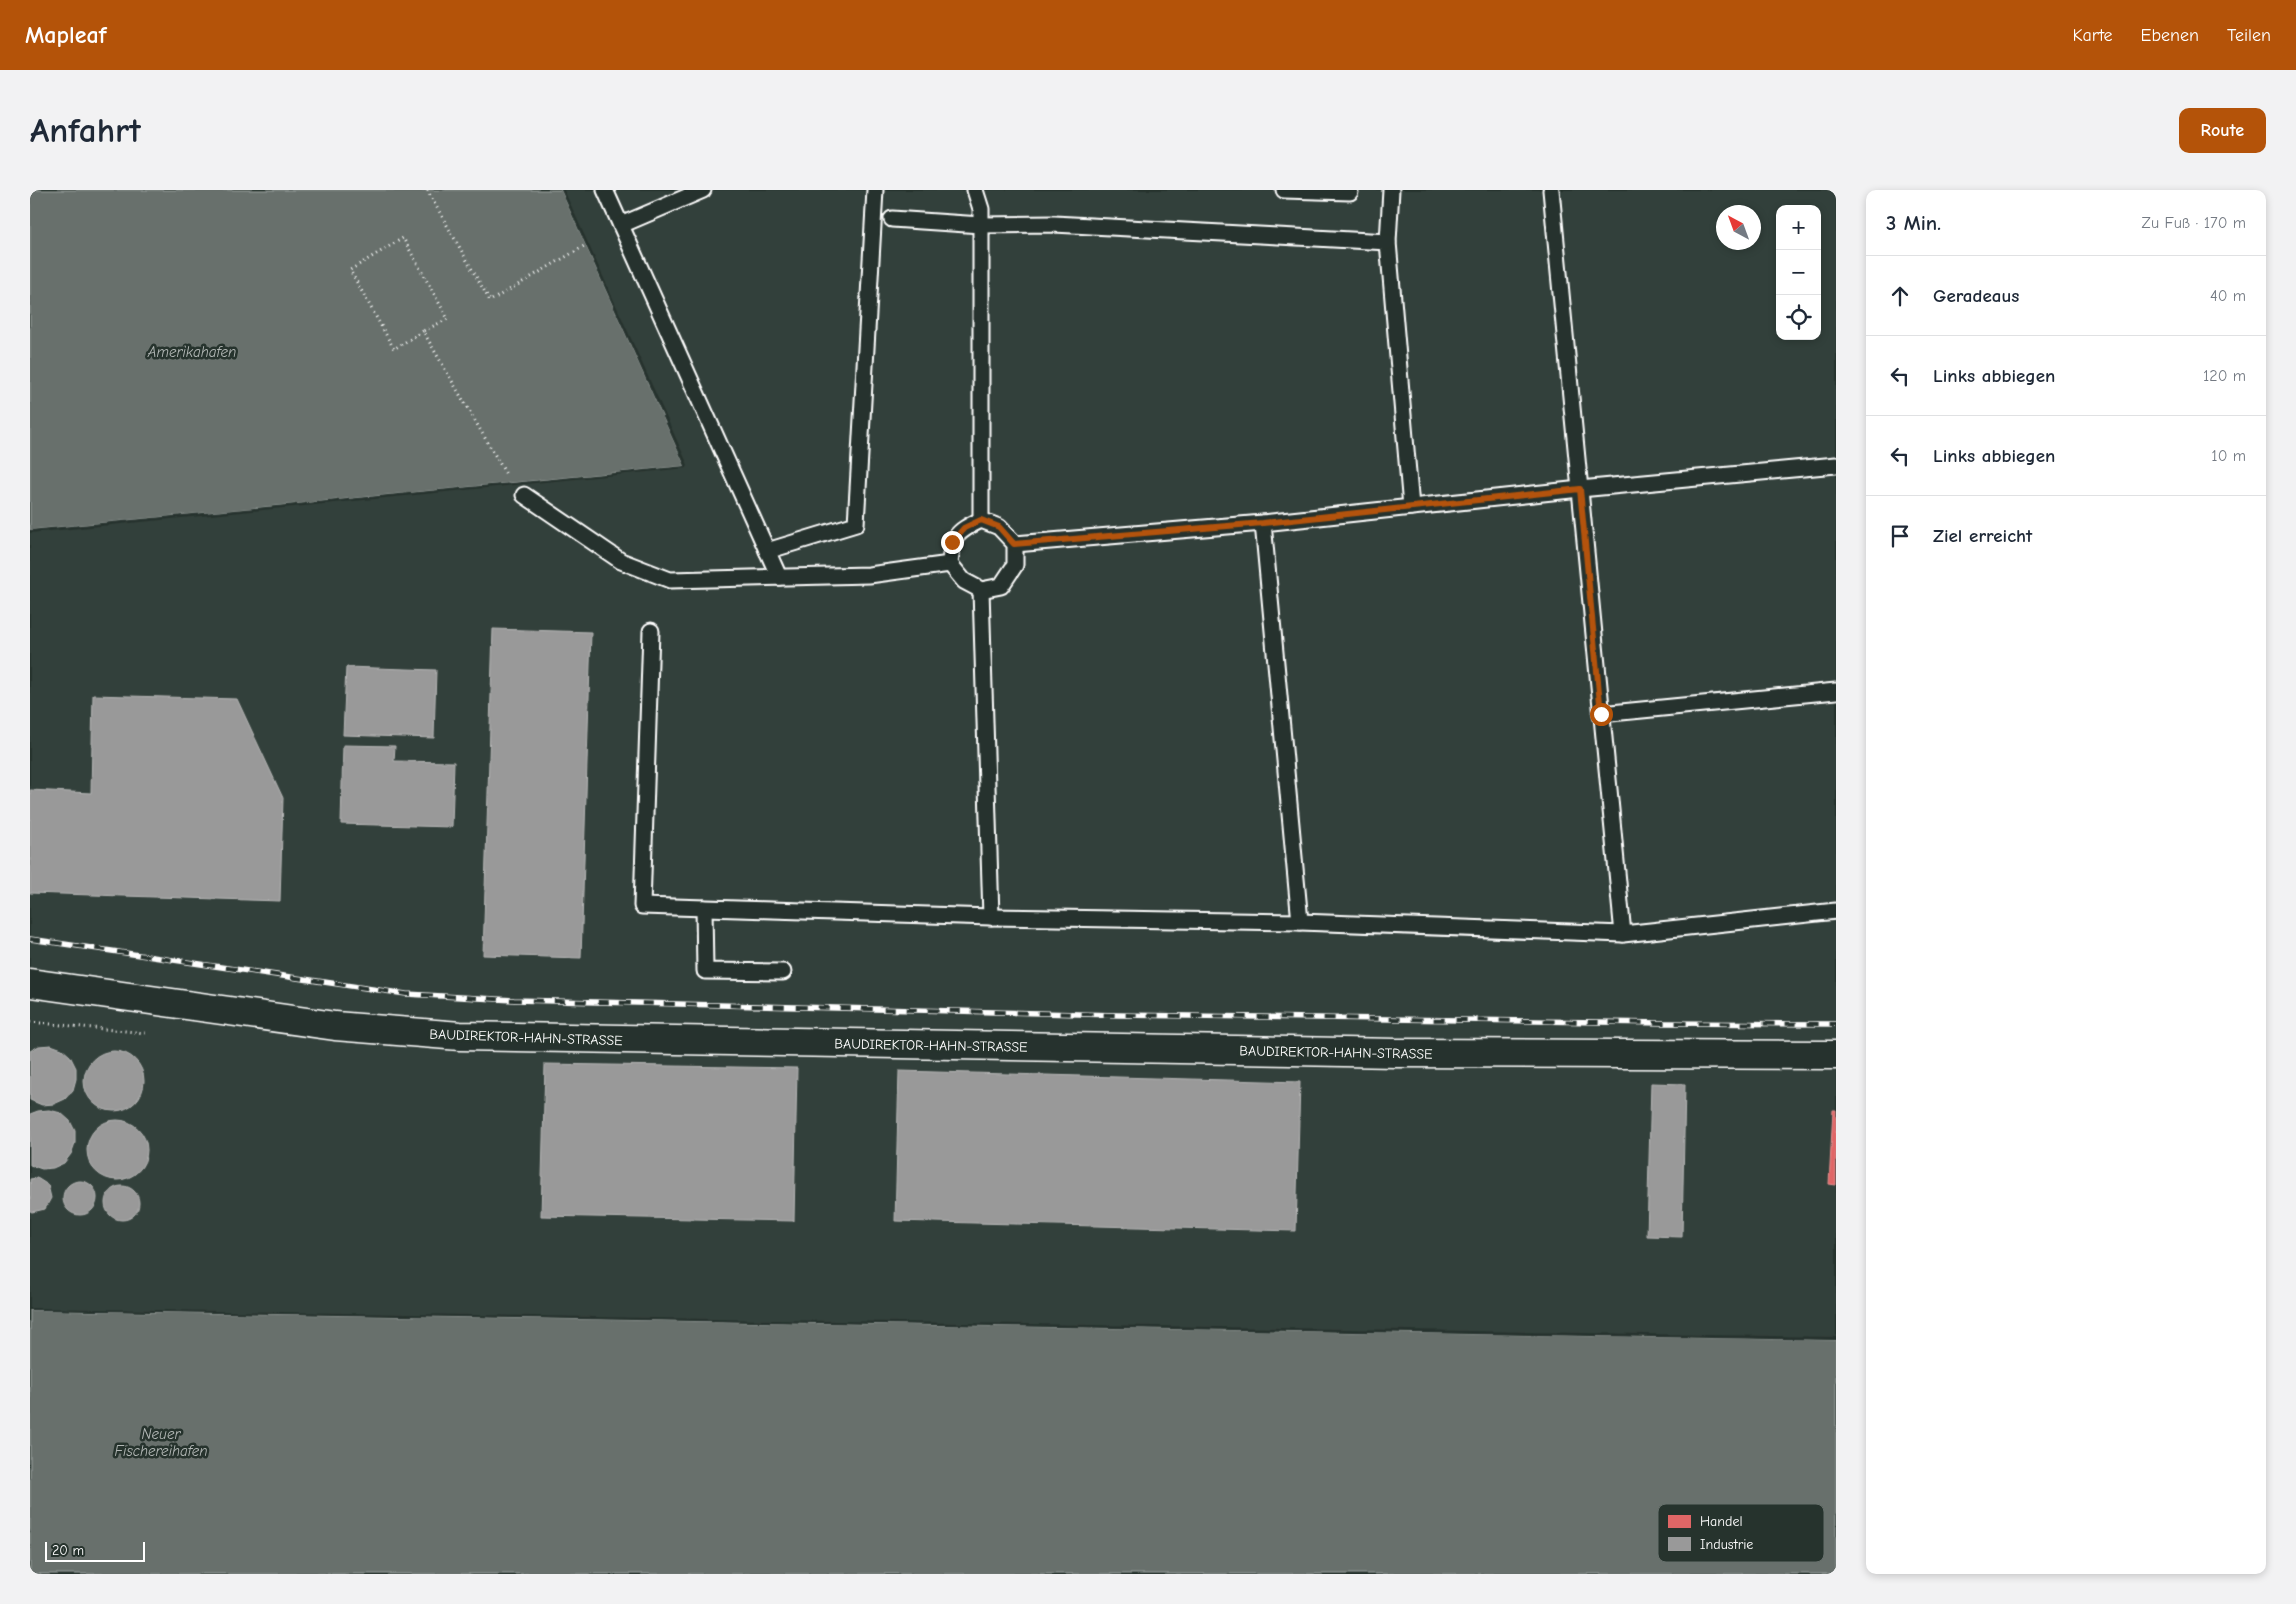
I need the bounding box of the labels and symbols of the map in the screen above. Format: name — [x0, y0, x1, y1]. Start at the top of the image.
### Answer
north arrow — [1716, 205, 1761, 250]
water label: Amerikahafen — [147, 343, 236, 361]
route end — [941, 531, 964, 554]
route start — [1590, 703, 1613, 726]
street label: BAUDIREKTOR-HAHN-STRASSE — [429, 1026, 623, 1049]
street label: BAUDIREKTOR-HAHN-STRASSE — [834, 1035, 1028, 1056]
street label: BAUDIREKTOR-HAHN-STRASSE — [1239, 1042, 1433, 1063]
water label: Neuer Fischereihafen — [114, 1425, 208, 1460]
legend — [1658, 1504, 1824, 1562]
text: Handel — [1700, 1513, 1743, 1530]
text: Industrie — [1700, 1536, 1753, 1553]
scale bar — [45, 1539, 145, 1562]

